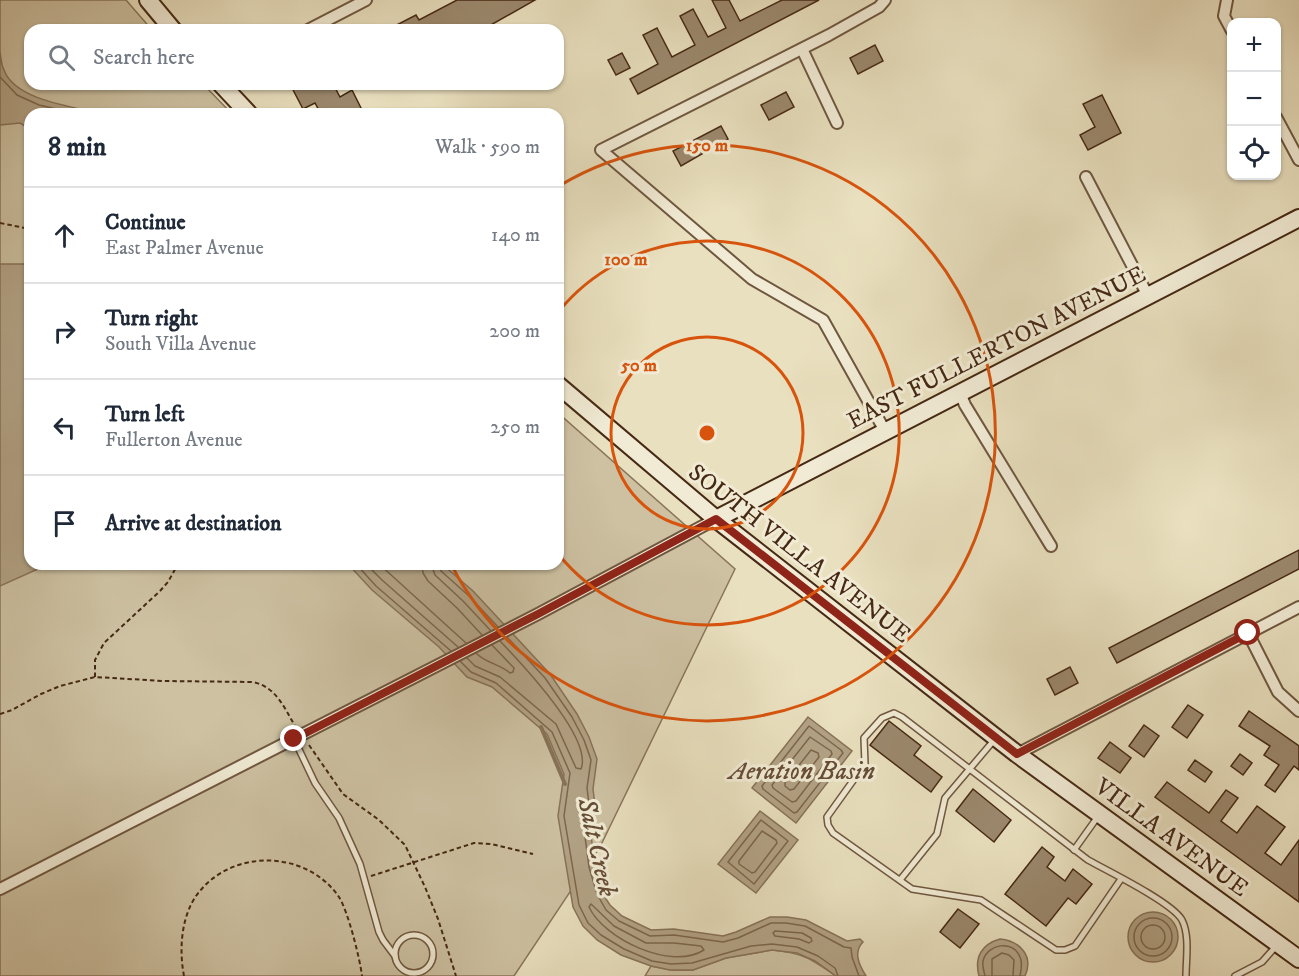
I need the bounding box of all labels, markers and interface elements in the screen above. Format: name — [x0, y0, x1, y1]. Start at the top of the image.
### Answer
map controls — [1227, 18, 1281, 180]
button: + — [1227, 18, 1281, 72]
search box — [24, 24, 564, 90]
icon: search — [45, 41, 78, 74]
text: Search here — [93, 44, 195, 71]
button: − — [1227, 72, 1281, 126]
button: locate — [1227, 126, 1281, 180]
text: 8 min — [48, 131, 106, 164]
text: Walk · 590 m — [435, 135, 540, 160]
text: 150 m — [686, 135, 729, 157]
text: Continue — [105, 209, 186, 236]
icon: ahead — [48, 219, 81, 252]
text: 140 m — [491, 223, 540, 248]
text: East Palmer Avenue — [105, 236, 264, 261]
text: 100 m — [604, 249, 648, 271]
street label: EAST FULLERTON AVENUE — [842, 259, 1151, 436]
text: Turn right — [105, 305, 198, 332]
icon: right — [48, 315, 81, 348]
text: 200 m — [489, 319, 540, 344]
text: South Villa Avenue — [105, 332, 256, 357]
text: 50 m — [620, 355, 657, 377]
text: Turn left — [105, 401, 185, 428]
icon: left — [48, 411, 81, 444]
text: 250 m — [490, 415, 540, 440]
centre of rings — [697, 423, 717, 443]
text: Fullerton Avenue — [105, 428, 243, 453]
street label: SOUTH VILLA AVENUE — [682, 458, 917, 650]
icon: arrive — [48, 507, 81, 540]
text: Arrive at destination — [105, 510, 282, 537]
route start — [1234, 619, 1260, 645]
route end — [280, 725, 306, 751]
water label: Aeration Basin — [726, 755, 875, 788]
street label: VILLA AVENUE — [1088, 771, 1254, 904]
water label: Salt Creek — [569, 794, 624, 900]

